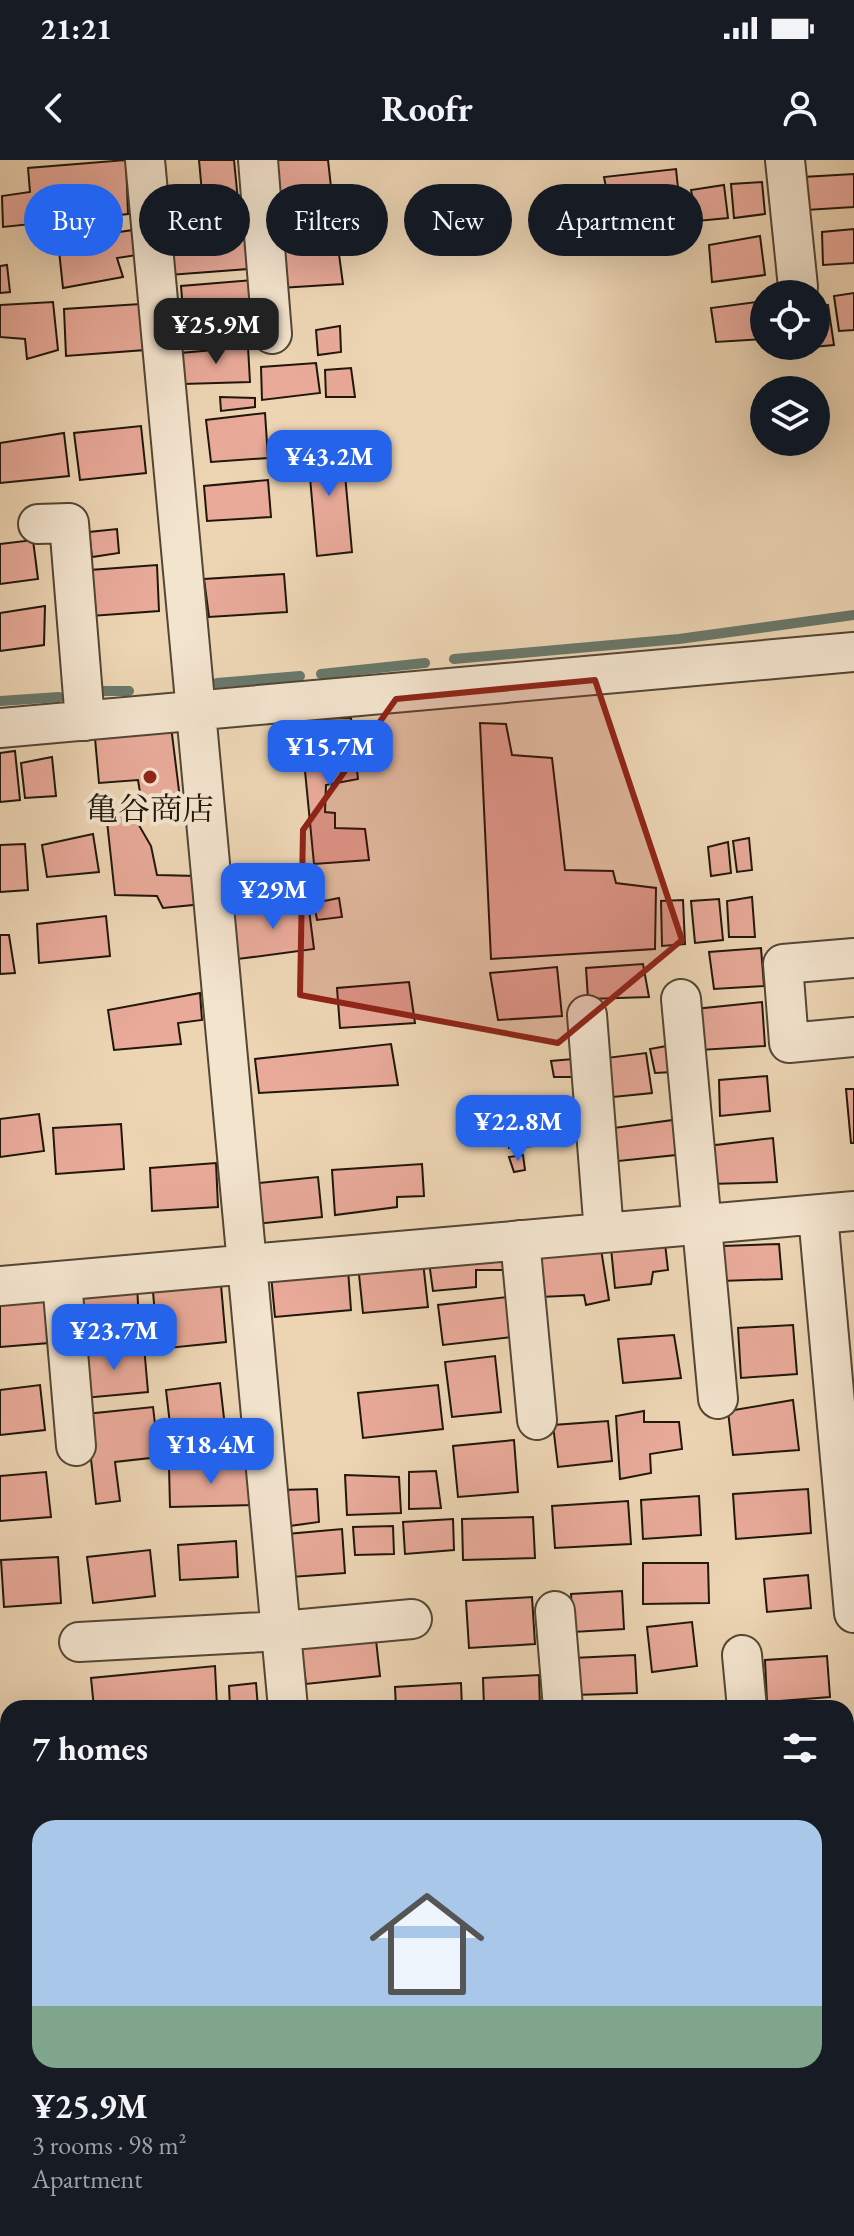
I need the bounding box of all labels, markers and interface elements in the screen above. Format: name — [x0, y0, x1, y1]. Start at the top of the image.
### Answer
text: 21:21 — [40, 9, 112, 48]
text: Roofr — [381, 85, 473, 132]
icon: back — [32, 86, 76, 130]
icon: person — [778, 86, 822, 130]
chip: Buy — [24, 184, 123, 256]
chip: Rent — [139, 184, 250, 256]
chip: Filters — [266, 184, 388, 256]
chip: New — [404, 184, 512, 256]
chip: Apartment — [528, 184, 703, 256]
map controls — [750, 280, 830, 456]
button: locate — [750, 280, 830, 360]
pin: ¥25.9M — [151, 298, 281, 366]
text: ¥25.9M — [172, 307, 260, 341]
button: layers — [750, 376, 830, 456]
pin: ¥43.2M — [264, 430, 394, 498]
text: ¥43.2M — [285, 439, 373, 473]
pin: ¥15.7M — [265, 720, 395, 788]
text: ¥15.7M — [286, 729, 374, 763]
marker: 亀谷商店 — [141, 768, 159, 786]
place label: 亀谷商店 — [86, 788, 214, 830]
pin: ¥29M — [226, 863, 320, 931]
text: ¥29M — [239, 872, 307, 906]
pin: ¥22.8M — [453, 1095, 583, 1163]
text: ¥22.8M — [474, 1104, 562, 1138]
pin: ¥23.7M — [49, 1304, 179, 1372]
text: ¥23.7M — [70, 1313, 158, 1347]
pin: ¥18.4M — [146, 1418, 276, 1486]
text: ¥18.4M — [167, 1427, 255, 1461]
text: 7 homes — [32, 1726, 148, 1770]
icon: filters — [778, 1726, 822, 1770]
icon: home — [355, 1872, 499, 2016]
text: ¥25.9M — [32, 2084, 148, 2128]
text: 3 rooms · 98 m² — [32, 2128, 187, 2162]
text: Apartment — [32, 2162, 142, 2196]

